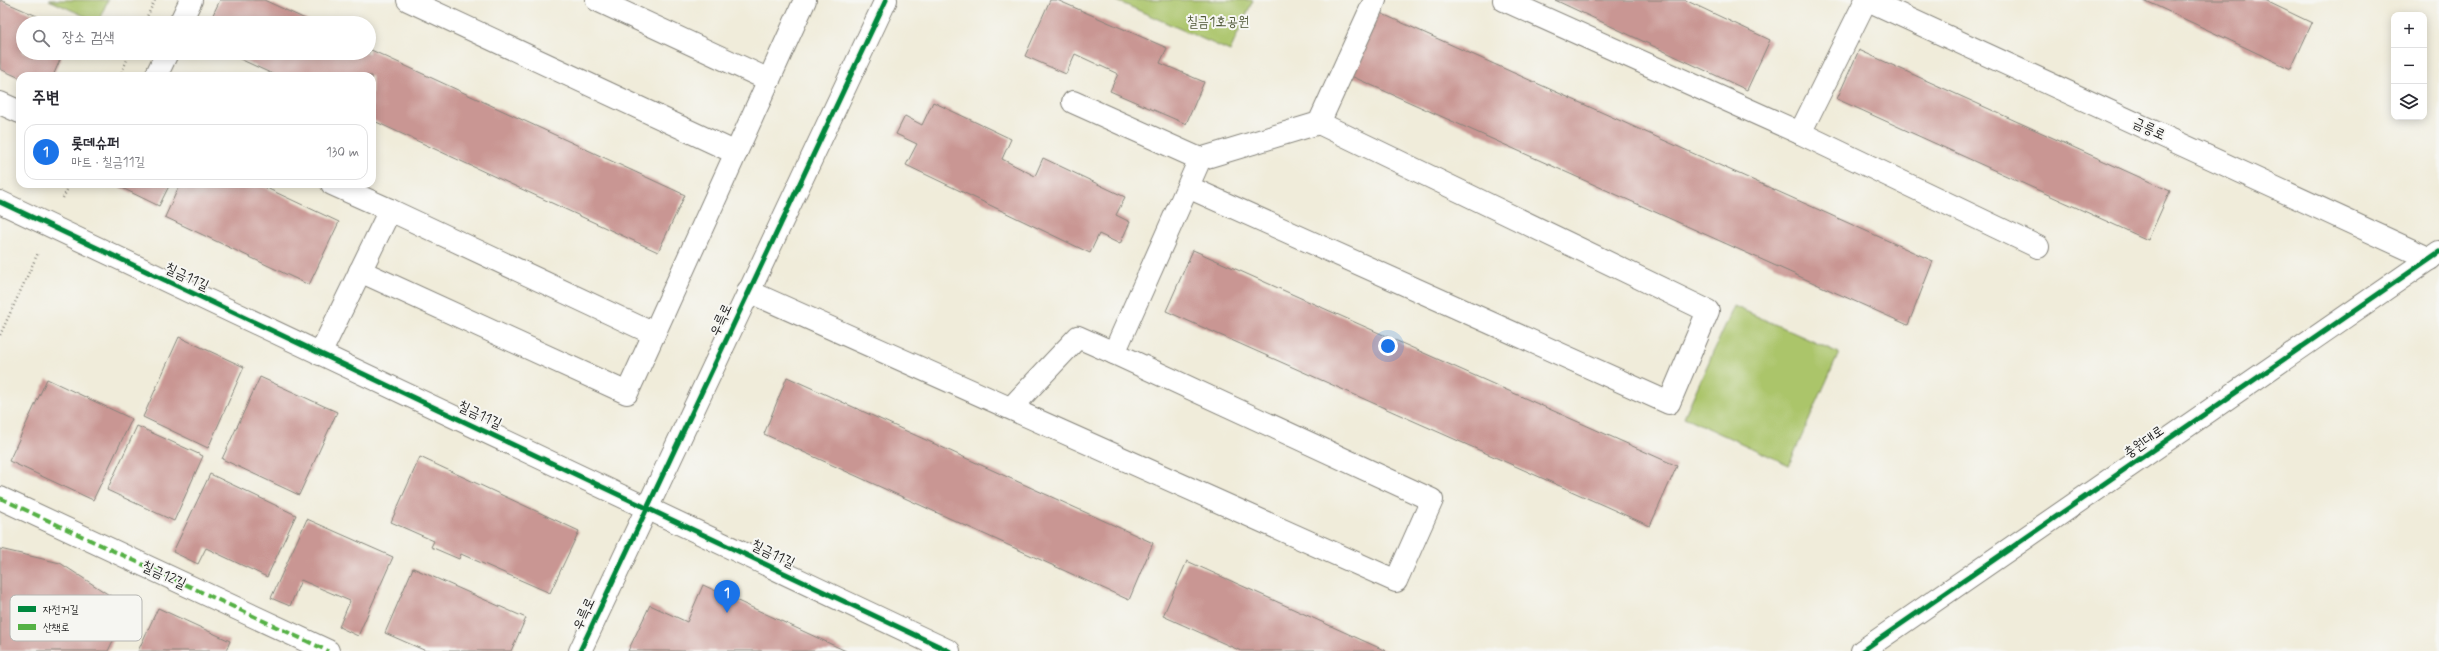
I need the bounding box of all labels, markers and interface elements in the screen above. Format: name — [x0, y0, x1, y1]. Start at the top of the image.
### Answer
map controls — [2391, 12, 2427, 120]
button: + — [2391, 12, 2427, 48]
park label: 칠금1호공원 — [1187, 13, 1249, 31]
search box — [16, 16, 376, 60]
icon: search — [30, 27, 52, 49]
text: 장소 검색 — [62, 28, 114, 48]
button: − — [2391, 48, 2427, 84]
button: layers — [2391, 84, 2427, 120]
text: 주변 — [32, 87, 59, 109]
street label: 금릉로 — [2130, 114, 2168, 144]
text: 롯데슈퍼 — [71, 134, 119, 154]
text: 1 — [43, 144, 49, 161]
text: 130 m — [326, 144, 359, 161]
text: 마트 · 칠금11길 — [71, 154, 145, 171]
street label: 칠금11길 — [162, 259, 212, 295]
street label: 우륵로 — [706, 301, 736, 339]
your location — [1378, 336, 1398, 356]
street label: 칠금11길 — [455, 397, 505, 433]
street label: 충원대로 — [2120, 422, 2168, 462]
street label: 칠금11길 — [748, 536, 798, 573]
street label: 칠금12길 — [139, 557, 190, 593]
pin: 1 — [714, 580, 740, 613]
legend — [10, 595, 142, 641]
street label: 우륵로 — [569, 595, 599, 633]
text: 자전거길 — [43, 603, 79, 617]
text: 산책로 — [43, 621, 70, 635]

